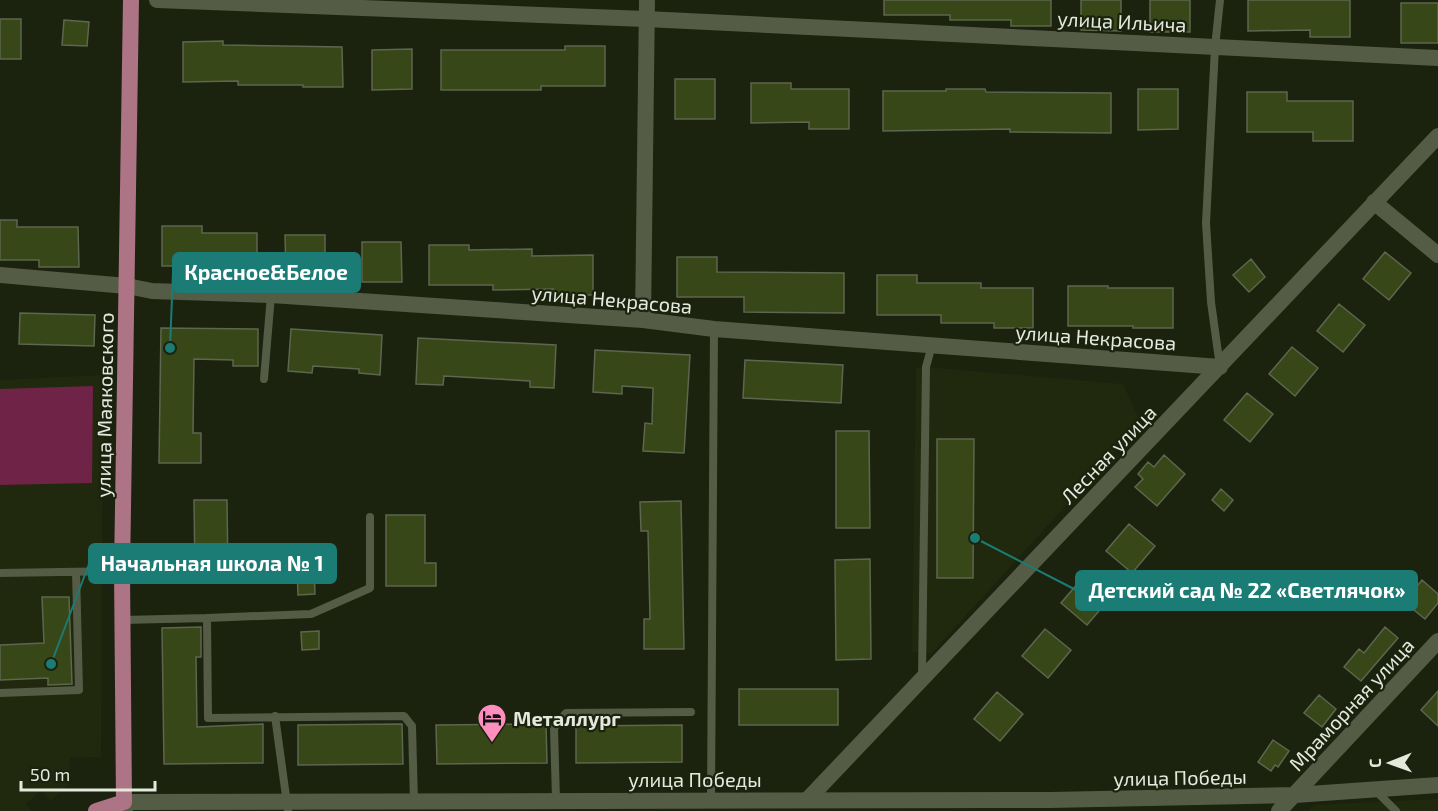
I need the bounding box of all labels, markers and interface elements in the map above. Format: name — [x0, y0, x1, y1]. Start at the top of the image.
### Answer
street label: улица Ильича — [1057, 6, 1187, 37]
callout: Красное&Белое — [173, 253, 360, 292]
text: Красное&Белое — [184, 259, 348, 284]
street label: улица Некрасова — [531, 280, 693, 319]
street label: улица Маяковского — [90, 312, 119, 498]
street label: улица Некрасова — [1015, 319, 1177, 356]
street label: Лесная улица — [1055, 400, 1162, 509]
callout: Начальная школа № 1 — [89, 544, 336, 583]
text: Начальная школа № 1 — [100, 550, 324, 575]
callout: Детский сад № 22 «Светлячок» — [1076, 571, 1417, 610]
text: Детский сад № 22 «Светлячок» — [1088, 577, 1406, 602]
street label: Мраморная улица — [1284, 633, 1419, 776]
hotel icon: Металлург — [476, 702, 508, 744]
place label: Металлург — [513, 706, 621, 730]
north arrow — [1360, 733, 1420, 793]
scale bar — [21, 754, 154, 792]
text: С — [1365, 758, 1384, 768]
text: 50 m — [30, 763, 70, 785]
street label: улица Победы — [1113, 764, 1247, 791]
street label: улица Победы — [628, 767, 762, 792]

